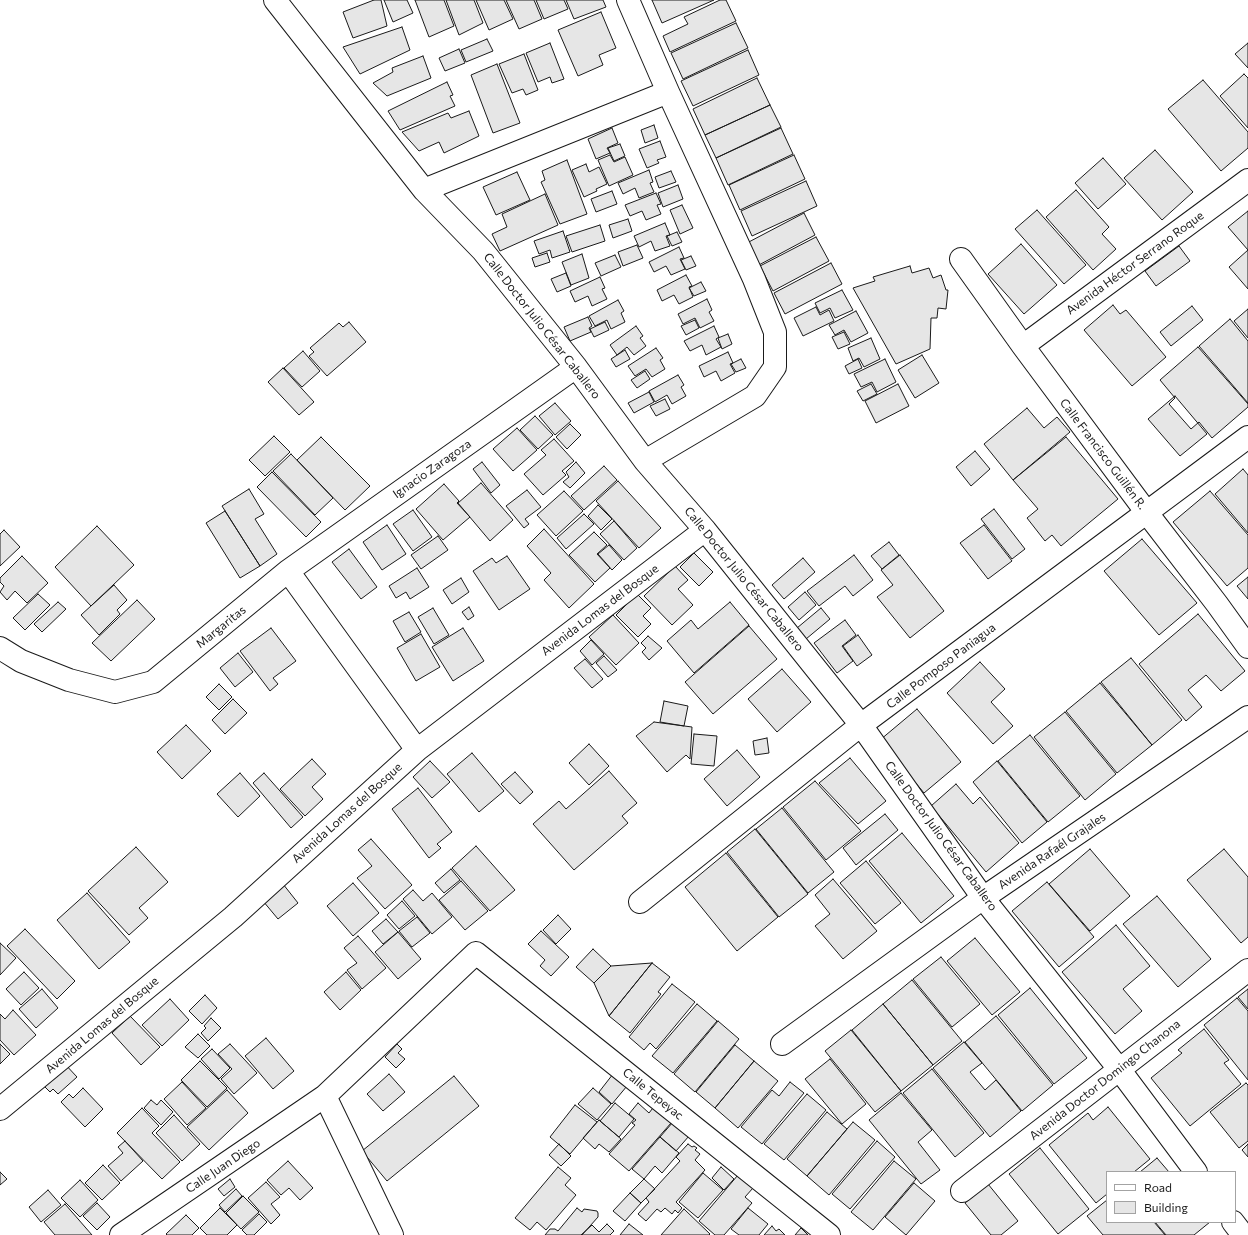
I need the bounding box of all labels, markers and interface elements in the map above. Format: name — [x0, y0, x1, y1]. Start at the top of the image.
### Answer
street label: Avenida Héctor Serrano Roque — [1064, 208, 1206, 318]
street label: Calle Doctor Julio César Caballero — [480, 250, 604, 402]
street label: Calle Francisco Guillén R. — [1057, 396, 1149, 512]
street label: Ignacio Zaragoza — [390, 437, 474, 501]
street label: Calle Doctor Julio César Caballero — [681, 504, 807, 654]
street label: Avenida Lomas del Bosque — [539, 561, 661, 659]
street label: Margaritas — [193, 603, 249, 651]
street label: Calle Pomposo Paniagua — [884, 620, 998, 712]
street label: Calle Doctor Julio César Caballero — [882, 758, 1000, 914]
street label: Avenida Lomas del Bosque — [289, 760, 405, 866]
street label: Avenida Rafaél Grajales — [996, 810, 1108, 892]
street label: Avenida Lomas del Bosque — [43, 974, 161, 1076]
street label: Avenida Doctor Domingo Chanona — [1027, 1017, 1183, 1143]
street label: Calle Tepeyac — [620, 1065, 686, 1123]
street label: Calle Juan Diego — [183, 1136, 263, 1196]
legend — [1106, 1171, 1236, 1223]
text: Road — [1144, 1180, 1172, 1194]
text: Building — [1144, 1200, 1188, 1214]

